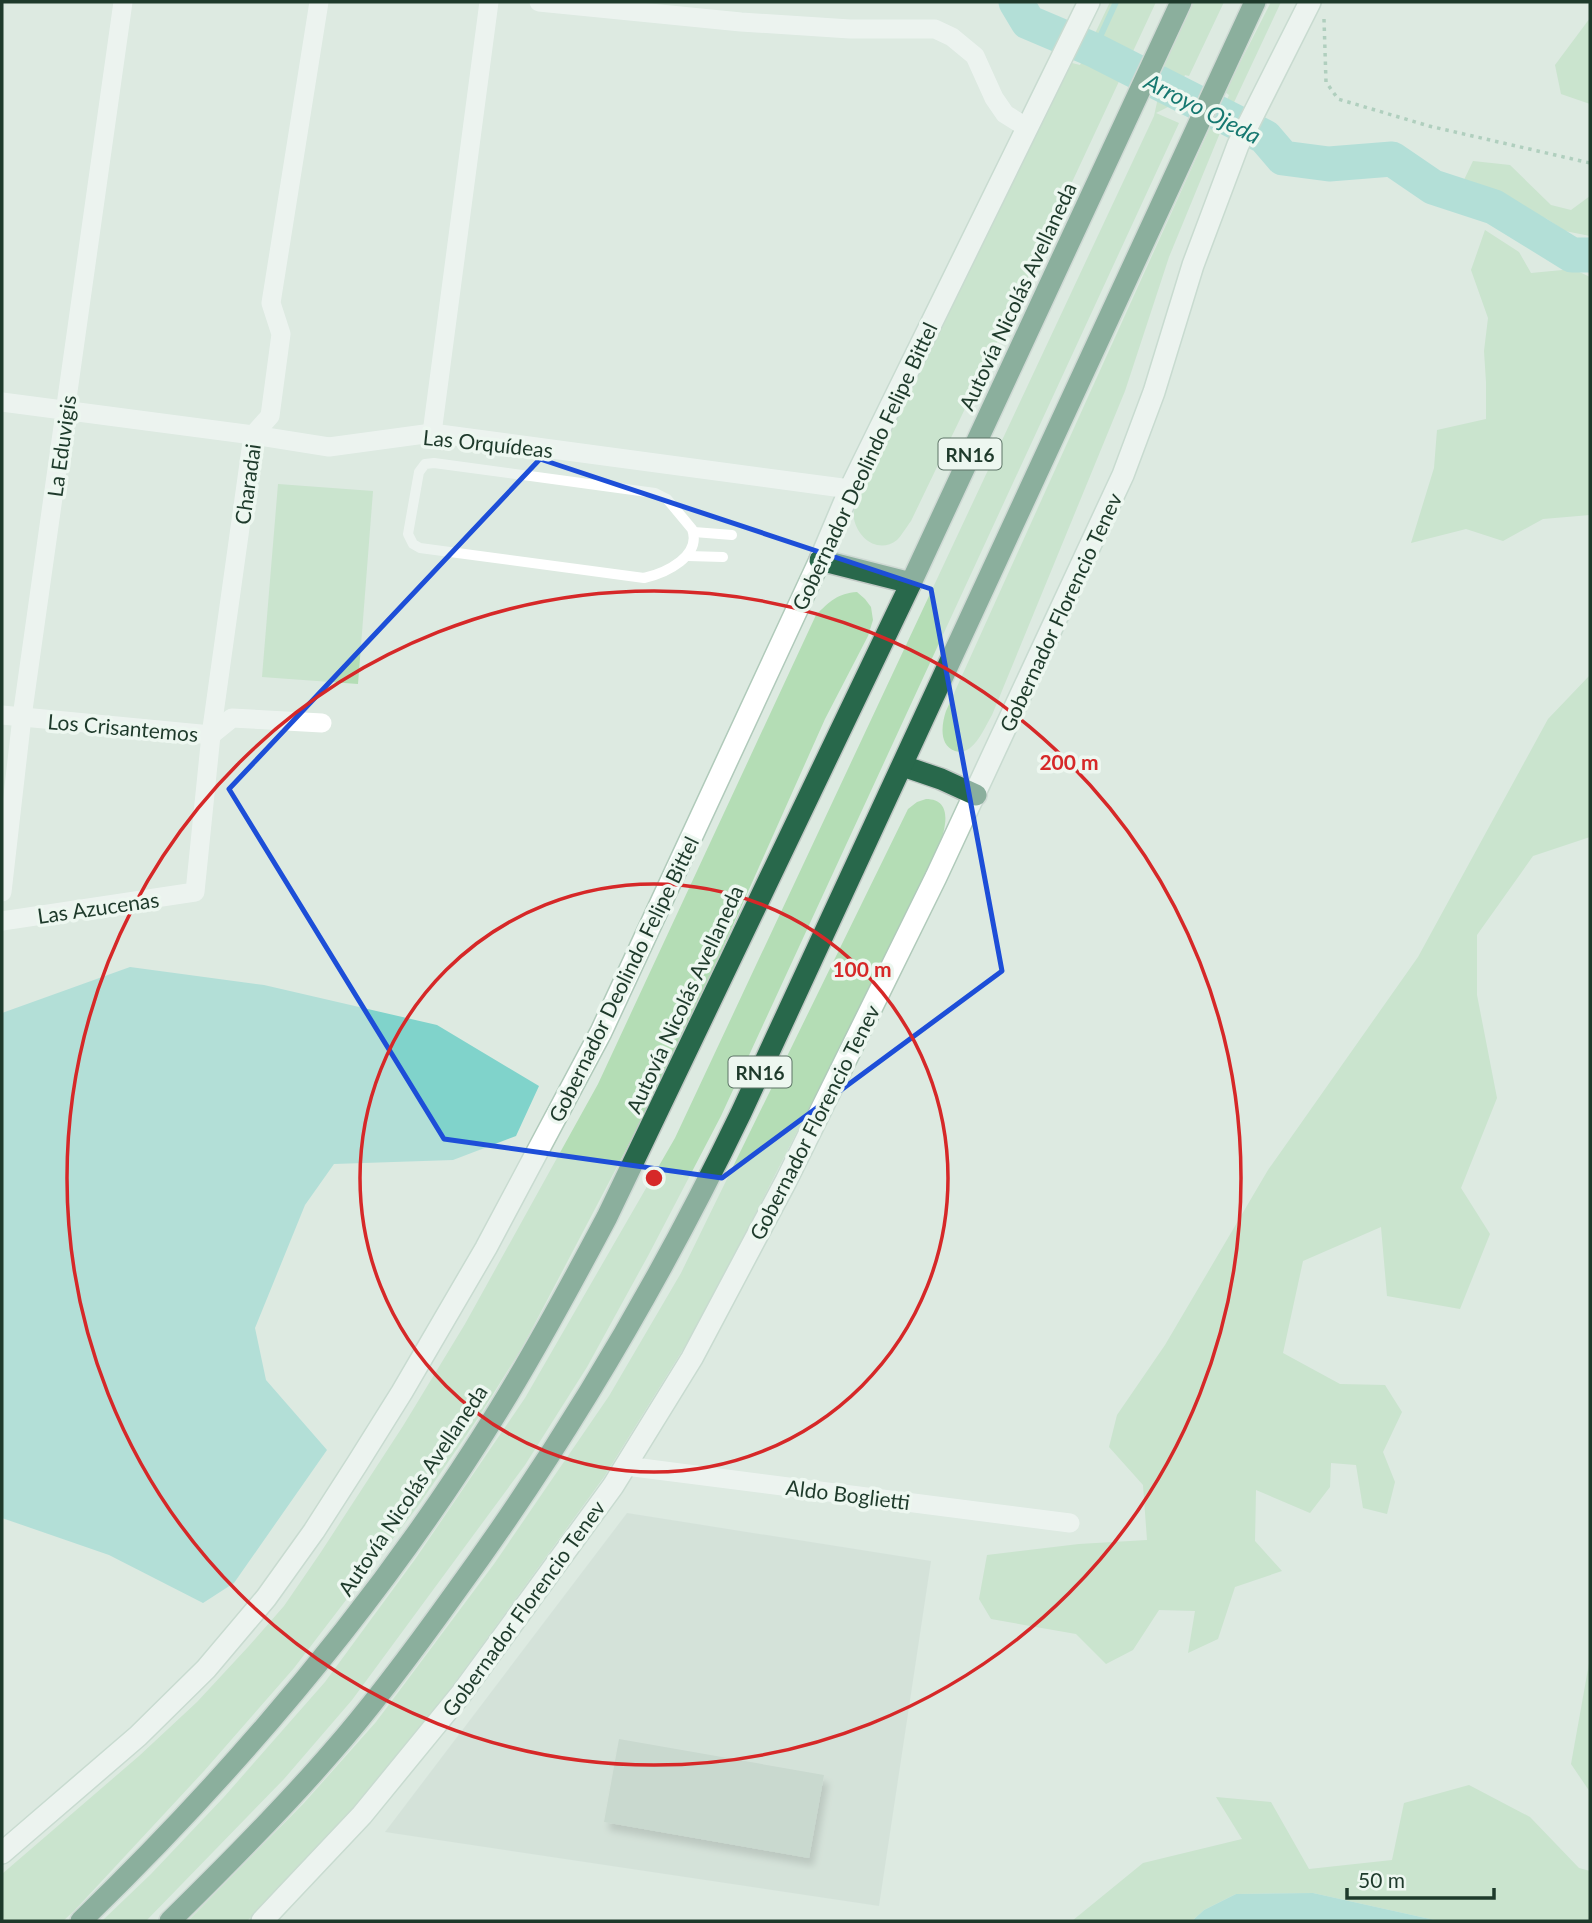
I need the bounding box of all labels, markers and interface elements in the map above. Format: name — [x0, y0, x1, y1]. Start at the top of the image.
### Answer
water label: Arroyo Ojeda — [1139, 66, 1266, 149]
street label: Autovía Nicolás Avellaneda — [953, 178, 1081, 414]
street label: Gobernador Deolindo Felipe Bittel — [786, 318, 942, 614]
street label: La Eduvigis — [41, 393, 81, 499]
street label: Las Orquídeas — [422, 424, 554, 462]
road number: RN16 — [939, 438, 1002, 470]
street label: Charadai — [229, 442, 265, 526]
street label: Gobernador Florencio Tenev — [994, 488, 1126, 735]
street label: Los Crisantemos — [47, 708, 199, 746]
text: 200 m — [1039, 749, 1099, 774]
street label: Gobernador Deolindo Felipe Bittel — [543, 832, 703, 1126]
street label: Autovía Nicolás Avellaneda — [620, 881, 748, 1117]
street label: Las Azucenas — [36, 886, 160, 928]
text: 100 m — [832, 956, 892, 981]
street label: Gobernador Florencio Tenev — [744, 1000, 884, 1244]
road number: RN16 — [728, 1056, 792, 1088]
centre of rings — [642, 1166, 666, 1190]
street label: Autovía Nicolás Avellaneda — [332, 1380, 492, 1600]
street label: Aldo Boglietti — [784, 1474, 912, 1514]
street label: Gobernador Florencio Tenev — [436, 1495, 610, 1721]
scale bar — [1347, 1856, 1494, 1900]
text: 50 m — [1358, 1867, 1405, 1892]

